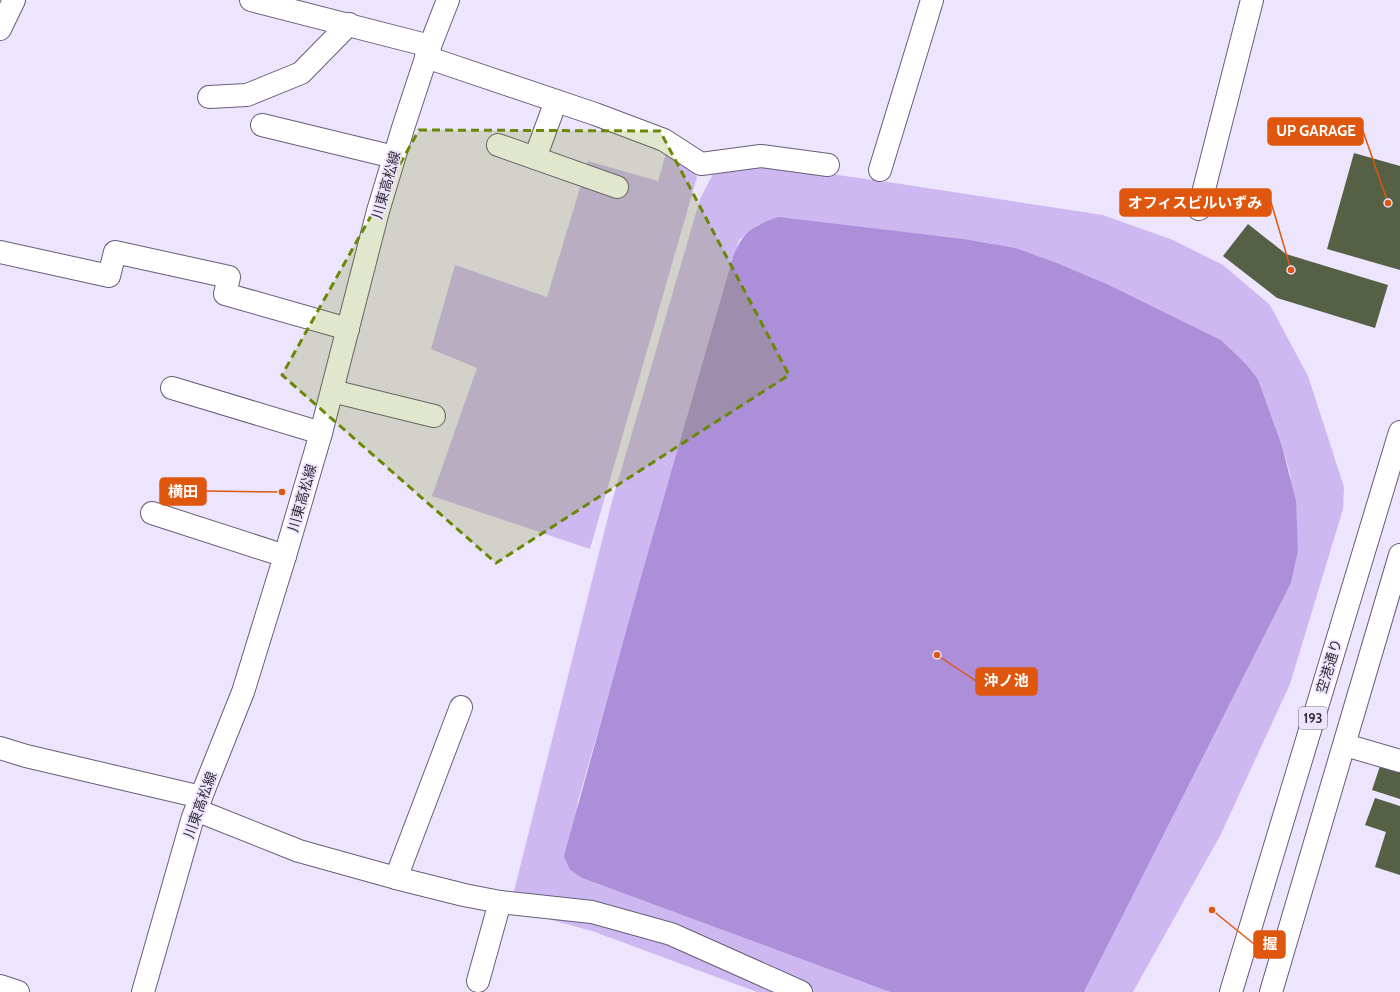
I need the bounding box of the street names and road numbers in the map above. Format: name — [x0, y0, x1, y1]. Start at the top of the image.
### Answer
street label: 川東高松線 — [368, 149, 404, 221]
street label: 川東高松線 — [284, 462, 320, 534]
street label: 空港通り — [1312, 637, 1346, 695]
road number: 193 — [1299, 707, 1327, 729]
street label: 川東高松線 — [180, 769, 220, 841]

